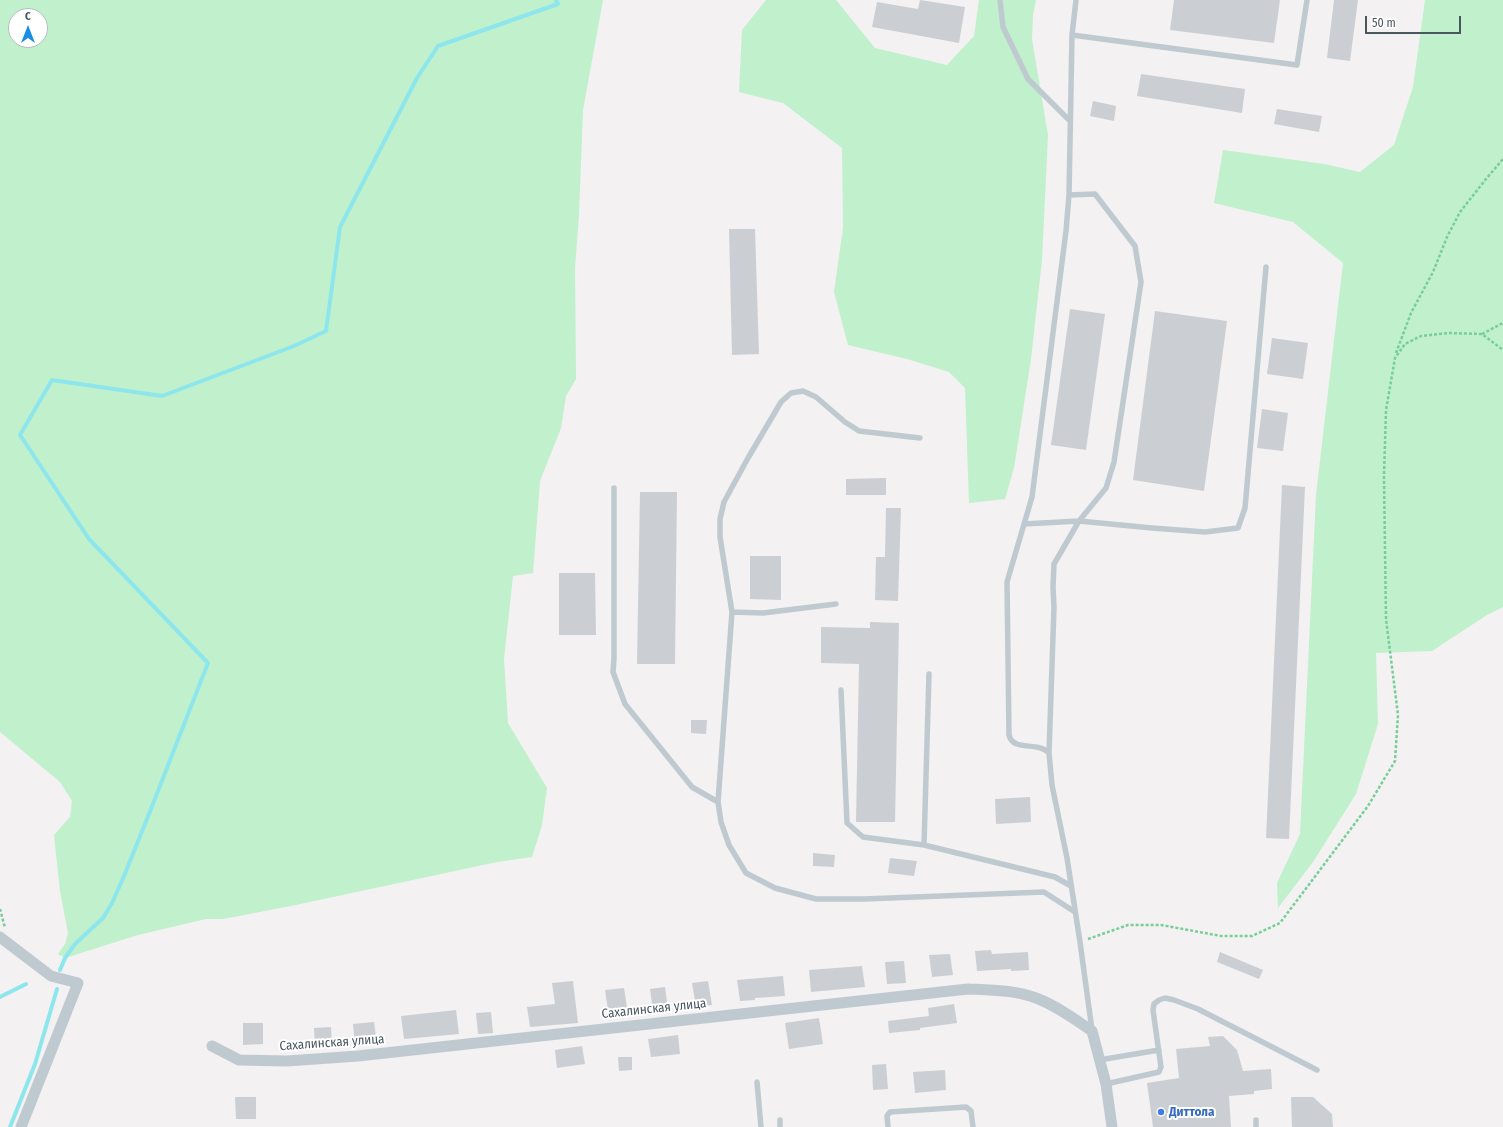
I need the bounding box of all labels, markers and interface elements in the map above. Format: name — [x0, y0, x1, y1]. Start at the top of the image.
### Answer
north arrow — [8, 8, 48, 48]
scale bar — [1367, 8, 1463, 34]
text: С — [25, 10, 31, 23]
text: 50 m — [1372, 16, 1396, 30]
street label: Сахалинская улица — [601, 996, 707, 1022]
street label: Сахалинская улица — [279, 1032, 385, 1054]
place label: Диттола — [1169, 1104, 1214, 1120]
marker: Диттола — [1156, 1107, 1166, 1117]

